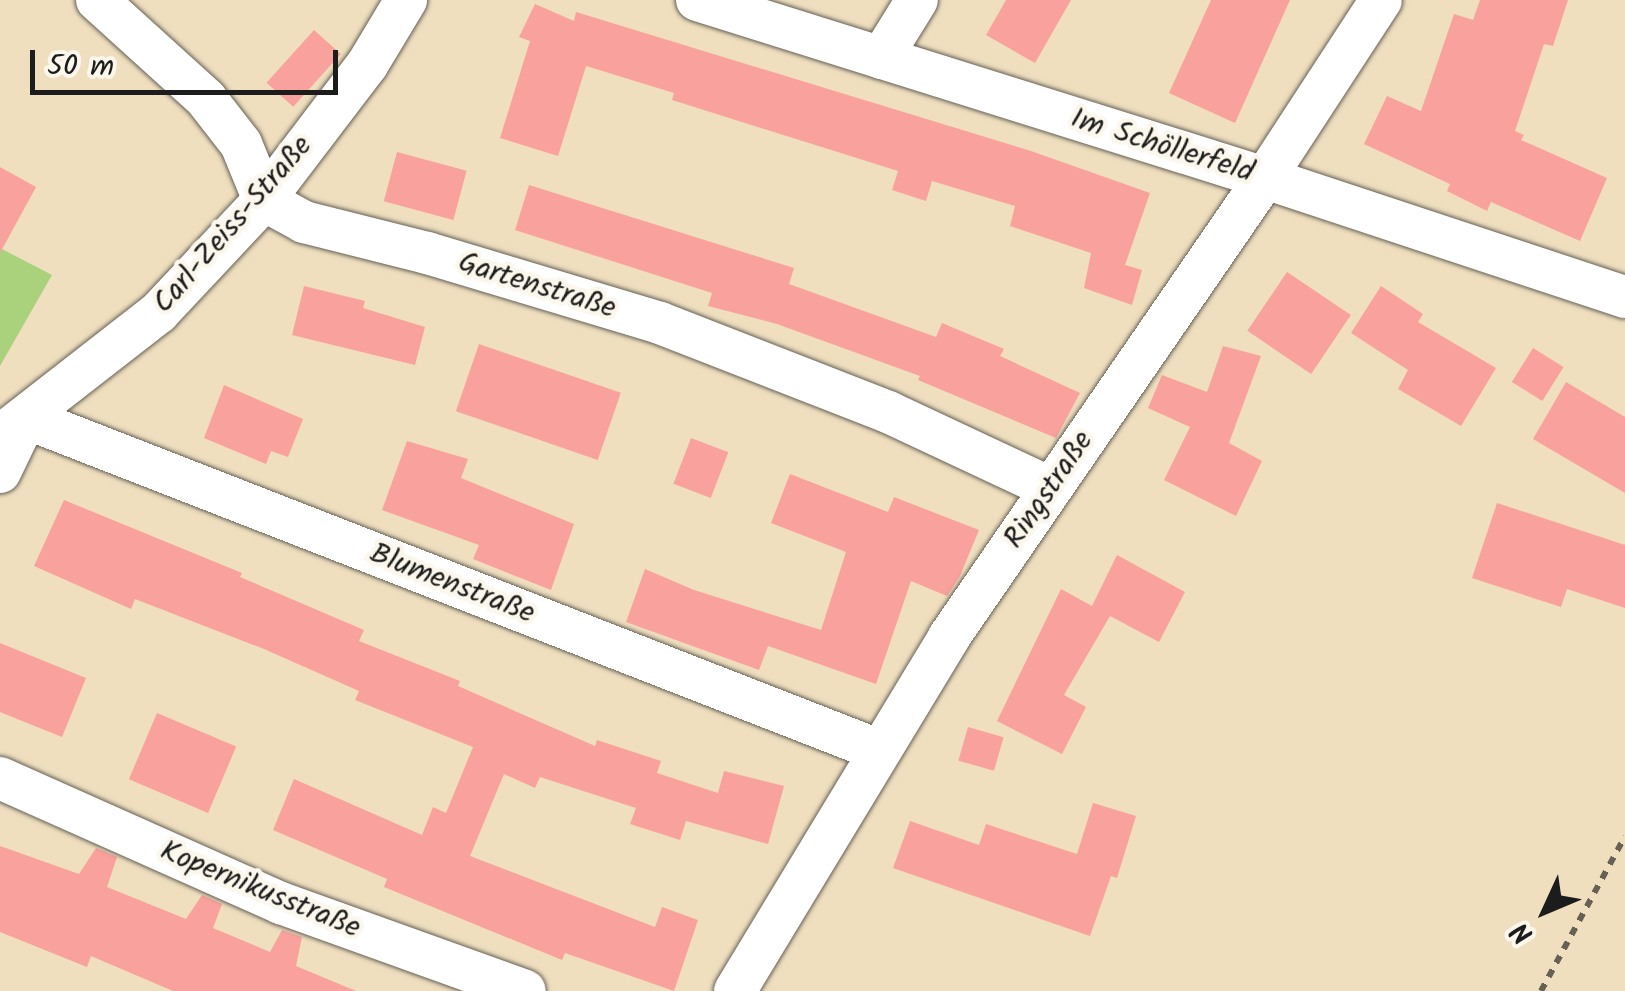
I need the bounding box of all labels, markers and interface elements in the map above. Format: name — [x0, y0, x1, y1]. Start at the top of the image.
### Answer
scale bar — [35, 30, 342, 92]
text: 50 m — [47, 43, 114, 91]
street label: Im Schöllerfeld — [1066, 101, 1258, 191]
street label: Carl-Zeiss-Straße — [146, 129, 320, 321]
street label: Gartenstraße — [454, 245, 620, 327]
street label: Ringstraße — [997, 424, 1101, 556]
street label: Blumenstraße — [364, 536, 540, 632]
street label: Kopernikusstraße — [155, 833, 365, 947]
north arrow — [1495, 861, 1595, 961]
text: N — [1501, 910, 1545, 954]

